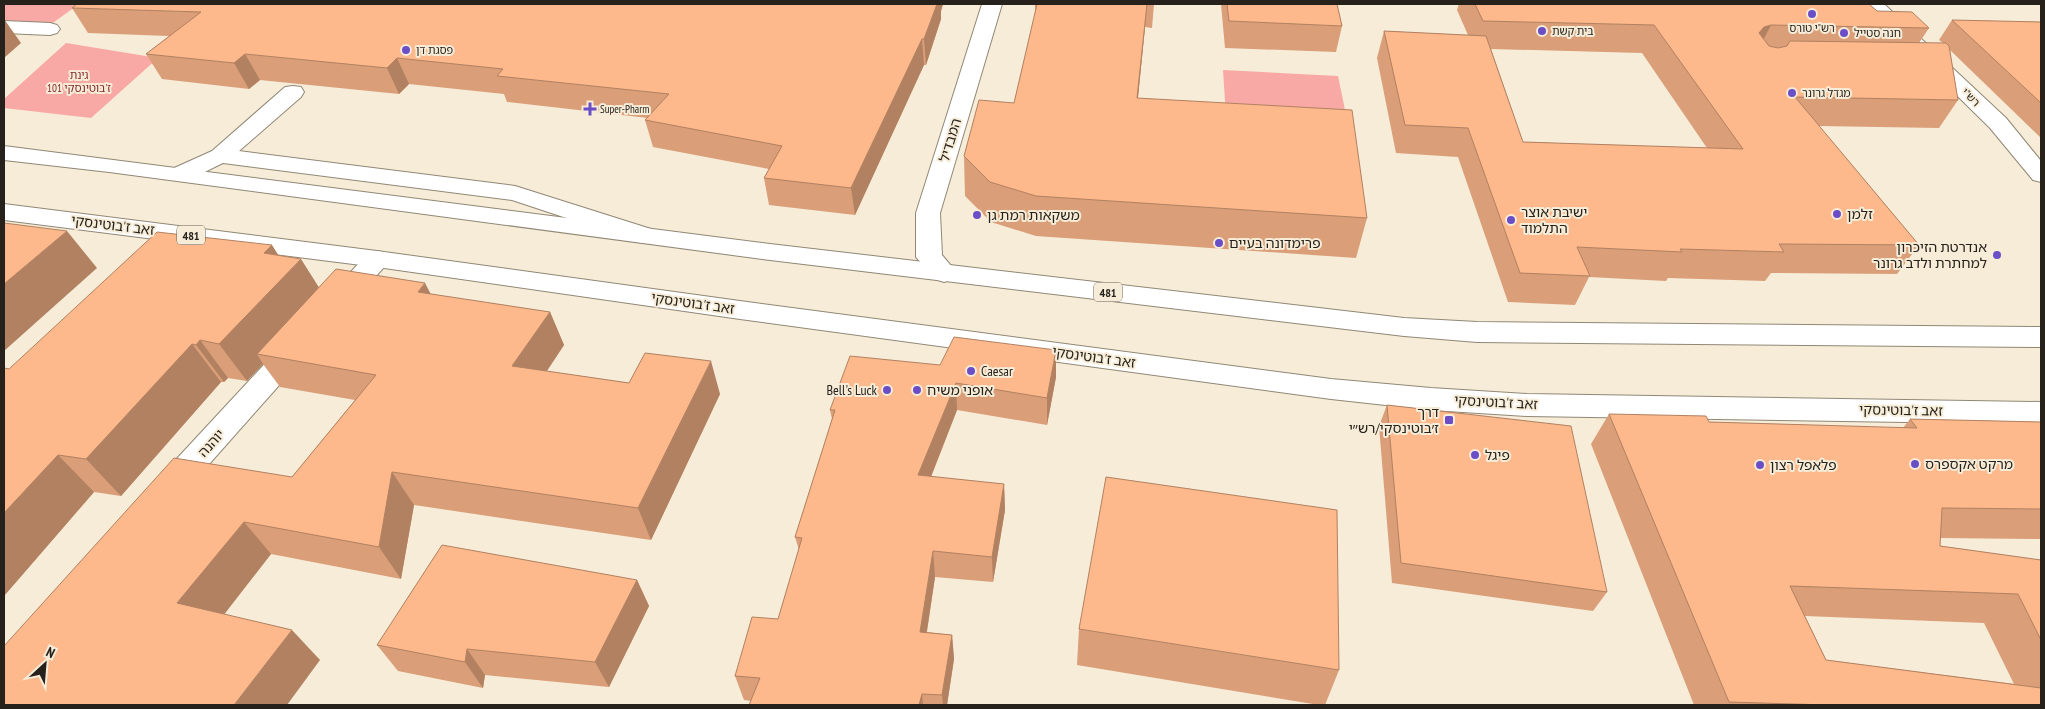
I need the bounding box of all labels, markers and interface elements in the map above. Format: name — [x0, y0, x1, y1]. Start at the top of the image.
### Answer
marker: רש"י טורס — [1806, 8, 1818, 20]
place label: רש"י טורס — [1789, 21, 1835, 35]
place label: בית קשת — [1552, 24, 1594, 38]
marker: בית קשת — [1536, 25, 1548, 37]
place label: חנה סטייל — [1854, 26, 1901, 40]
marker: חנה סטייל — [1838, 27, 1850, 39]
place label: פסגת דן — [416, 43, 454, 57]
marker: פסגת דן — [400, 44, 412, 56]
park label: גינת ז'בוטינסקי 101 — [47, 68, 111, 95]
street label: רש"י — [1959, 85, 1983, 109]
place label: מגדל גרונר — [1802, 86, 1851, 100]
marker: מגדל גרונר — [1786, 87, 1798, 99]
place label: Super-Pharm — [600, 102, 649, 116]
marker: Super-Pharm — [584, 103, 596, 115]
street label: המבדיל — [935, 116, 965, 164]
place label: ישיבת אוצר התלמוד — [1521, 203, 1587, 237]
place label: זלמן — [1847, 205, 1873, 223]
place label: משקאות רמת גן — [987, 206, 1080, 224]
marker: זלמן — [1831, 208, 1843, 220]
marker: משקאות רמת גן — [971, 209, 983, 221]
street label: זאב ז'בוטינסקי — [70, 211, 156, 239]
marker: ישיבת אוצר התלמוד — [1505, 214, 1517, 226]
road number: 481 — [177, 226, 205, 244]
place label: פרימדונה בעיים — [1229, 234, 1321, 252]
marker: פרימדונה בעיים — [1213, 237, 1225, 249]
place label: אנדרטת הזיכרון למחתרת ולדב גרונר — [1873, 238, 1987, 272]
marker: אנדרטת הזיכרון למחתרת ולדב גרונר — [1991, 249, 2003, 261]
road number: 481 — [1094, 282, 1122, 302]
street label: זאב ז'בוטינסקי — [650, 288, 736, 318]
street label: זאב ז'בוטינסקי — [1051, 342, 1137, 372]
place label: Caesar — [981, 362, 1013, 380]
marker: Caesar — [965, 365, 977, 377]
place label: Bell's Luck — [826, 381, 878, 399]
place label: אופני משיח — [927, 381, 993, 399]
marker: Bell's Luck — [881, 384, 893, 396]
marker: אופני משיח — [911, 384, 923, 396]
street label: זאב ז'בוטינסקי — [1454, 391, 1539, 413]
street label: זאב ז'בוטינסקי — [1859, 400, 1943, 420]
place label: דרך ז׳בוטינסקי/רש״י — [1349, 403, 1439, 437]
marker: דרך ז׳בוטינסקי/רש״י — [1443, 414, 1455, 426]
street label: יוהנה — [194, 425, 228, 461]
place label: פיגל — [1485, 446, 1510, 464]
marker: פיגל — [1469, 449, 1481, 461]
place label: מרקט אקספרס — [1925, 455, 2013, 473]
place label: פלאפל רצון — [1770, 456, 1837, 474]
marker: מרקט אקספרס — [1909, 458, 1921, 470]
marker: פלאפל רצון — [1754, 459, 1766, 471]
north arrow — [20, 639, 70, 689]
text: N — [43, 643, 58, 662]

